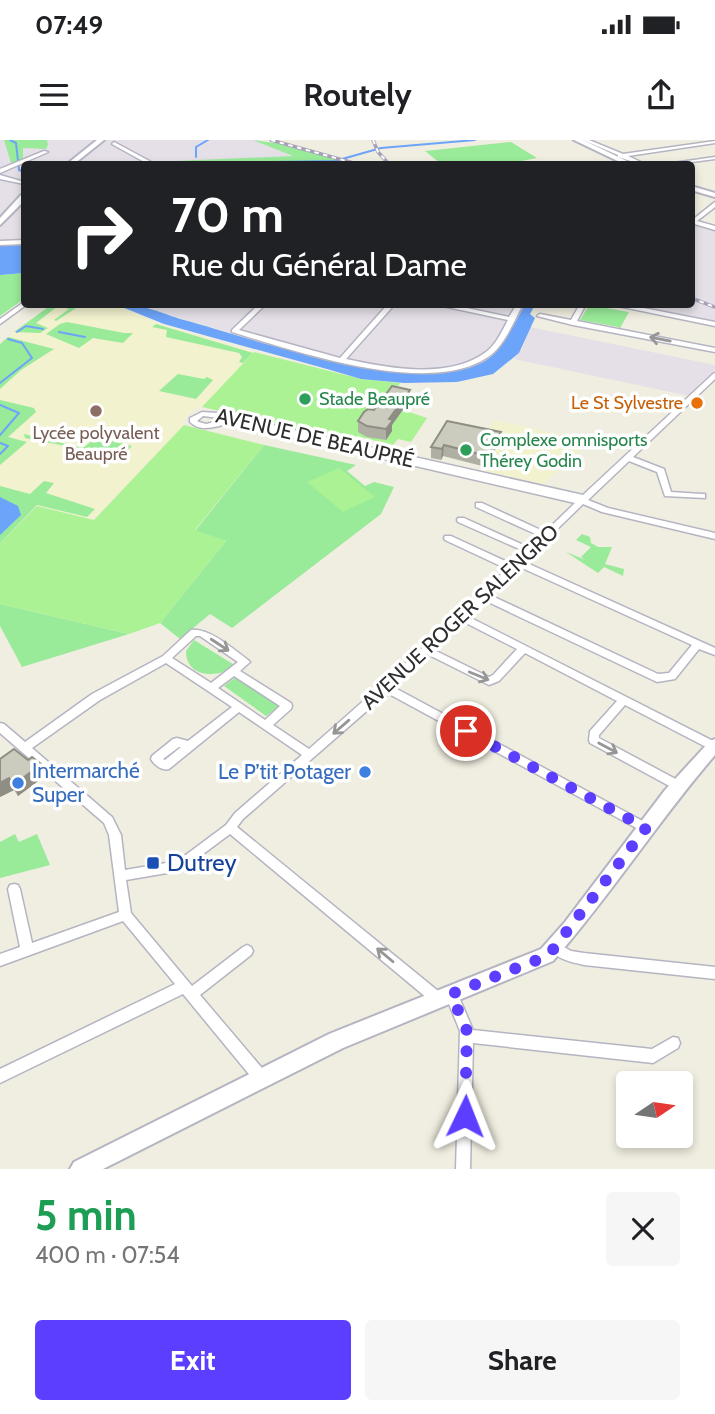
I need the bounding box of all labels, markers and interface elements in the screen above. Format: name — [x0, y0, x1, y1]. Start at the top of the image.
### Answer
text: 07:49 — [35, 9, 103, 41]
text: Routely — [303, 75, 412, 114]
icon: menu — [35, 76, 73, 114]
icon: share — [642, 76, 680, 114]
text: 70 m — [171, 185, 284, 244]
icon: right — [56, 189, 147, 280]
text: Rue du Général Dame — [171, 245, 467, 284]
one-way arrow — [649, 332, 672, 346]
place label: Stade Beaupré — [319, 388, 430, 410]
marker: Stade Beaupré — [297, 391, 313, 407]
place label: Le St Sylvestre — [571, 392, 683, 414]
marker: Le St Sylvestre — [689, 395, 705, 411]
marker: Lycée polyvalent Beaupré — [88, 403, 104, 419]
street label: AVENUE DE BEAUPRÉ — [214, 403, 417, 472]
place label: Lycée polyvalent Beaupré — [33, 422, 160, 465]
place label: Complexe omnisports Thérey Godin — [480, 429, 647, 472]
marker: Complexe omnisports Thérey Godin — [458, 442, 474, 458]
street label: AVENUE ROGER SALENGRO — [356, 519, 563, 714]
one-way arrow — [210, 638, 230, 652]
one-way arrow — [467, 671, 489, 684]
pin — [436, 701, 496, 761]
icon: arrive — [447, 712, 485, 750]
one-way arrow — [332, 719, 350, 735]
one-way arrow — [598, 742, 618, 756]
place label: Intermarché Super — [32, 758, 140, 807]
place label: Le P’tit Potager — [218, 759, 351, 784]
marker: Le P’tit Potager — [357, 764, 373, 780]
marker: Intermarché Super — [10, 775, 26, 791]
place label: Dutrey — [167, 848, 237, 877]
marker: Dutrey — [145, 855, 161, 871]
one-way arrow — [377, 947, 395, 963]
north arrow — [616, 1071, 693, 1148]
map controls — [616, 1071, 693, 1148]
position arrow — [428, 1079, 502, 1153]
text: 5 min — [35, 1189, 137, 1241]
button: close — [606, 1192, 680, 1266]
text: 400 m · 07:54 — [35, 1241, 179, 1269]
button: Exit — [35, 1320, 351, 1400]
button: Share — [365, 1320, 680, 1400]

